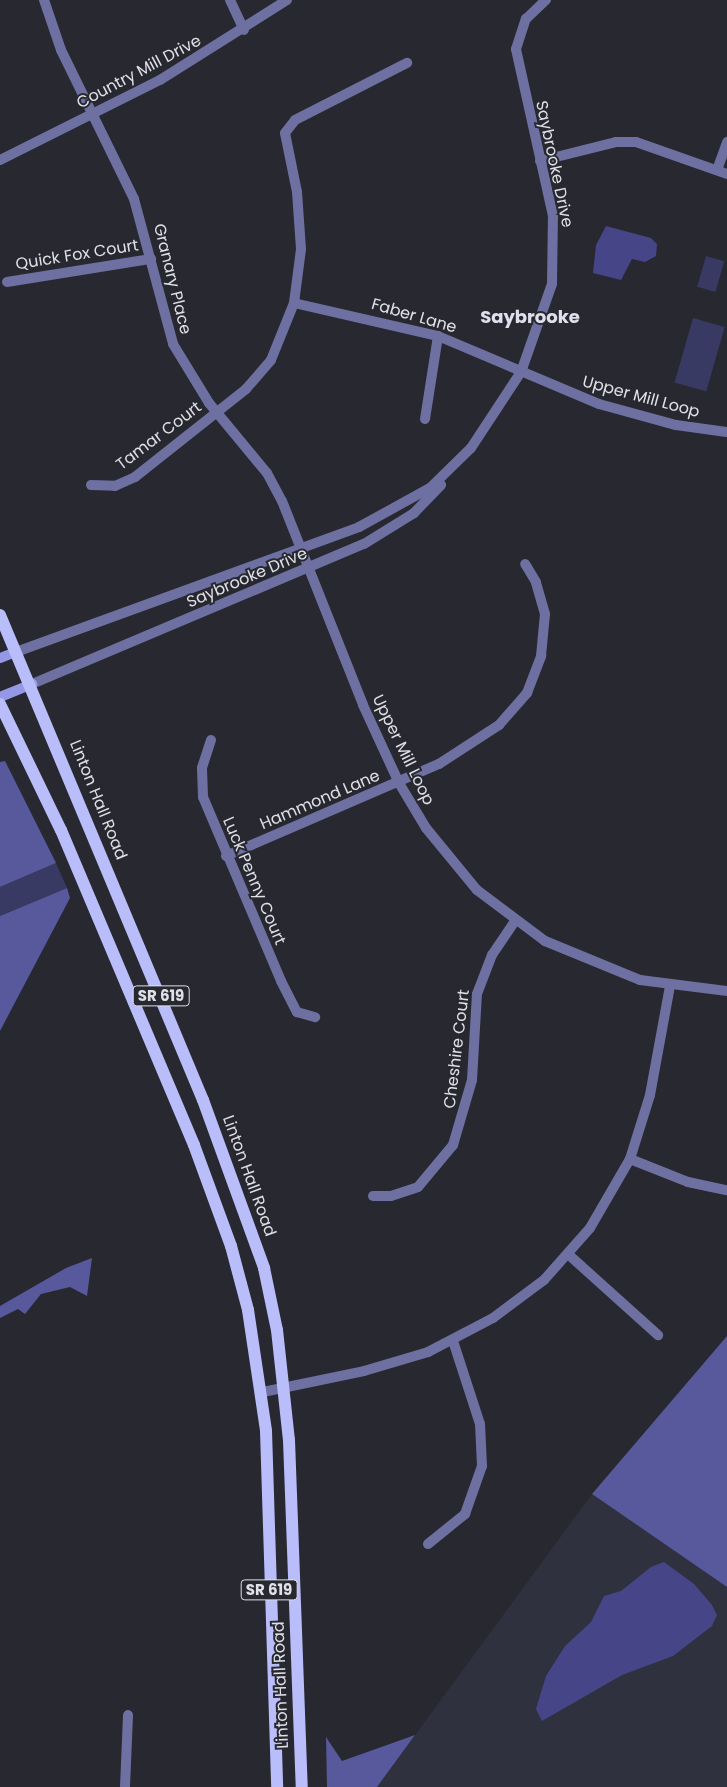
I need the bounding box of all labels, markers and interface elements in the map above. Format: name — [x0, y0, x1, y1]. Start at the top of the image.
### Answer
street label: Country Mill Drive — [74, 31, 204, 113]
street label: Saybrooke Drive — [531, 99, 577, 229]
street label: Granary Place — [149, 222, 195, 336]
street label: Quick Fox Court — [14, 236, 140, 274]
street label: Faber Lane — [369, 295, 459, 337]
district label: Saybrooke — [480, 306, 580, 328]
street label: Upper Mill Loop — [580, 372, 702, 422]
street label: Tamar Court — [113, 398, 205, 474]
street label: Saybrooke Drive — [184, 544, 310, 612]
street label: Upper Mill Loop — [368, 692, 438, 808]
street label: Linton Hall Road — [65, 737, 131, 863]
street label: Hammond Lane — [257, 766, 383, 834]
street label: Luck Penny Court — [218, 814, 290, 948]
road number: SR 619 — [132, 984, 190, 1008]
street label: Cheshire Court — [440, 988, 474, 1110]
street label: Linton Hall Road — [218, 1113, 280, 1239]
road number: SR 619 — [240, 1578, 298, 1602]
street label: Linton Hall Road — [269, 1621, 293, 1749]

